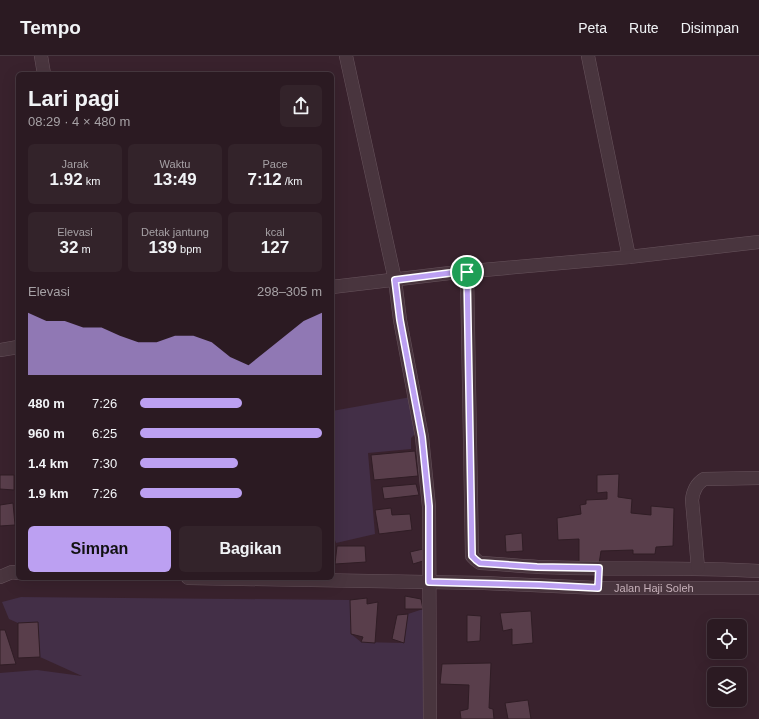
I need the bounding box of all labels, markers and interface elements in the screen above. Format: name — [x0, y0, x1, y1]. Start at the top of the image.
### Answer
text: Tempo — [20, 17, 81, 38]
text: Peta — [578, 20, 607, 36]
text: Rute — [629, 20, 659, 36]
text: Disimpan — [681, 20, 739, 36]
button: share — [280, 85, 322, 127]
text: Lari pagi — [28, 86, 120, 111]
text: 08:29 · 4 × 480 m — [28, 114, 130, 129]
text: Jarak — [62, 158, 88, 170]
text: Waktu — [160, 158, 190, 170]
text: Pace — [262, 158, 288, 170]
text: 1.92 — [50, 170, 83, 189]
text: 13:49 — [153, 170, 197, 189]
text: 7:12 — [248, 170, 282, 189]
text: km — [83, 175, 100, 187]
text: /km — [282, 175, 302, 187]
text: Elevasi — [57, 226, 93, 238]
text: Detak jantung — [141, 226, 209, 238]
text: kcal — [265, 226, 285, 238]
text: 32 — [59, 238, 78, 257]
text: 139 — [149, 238, 177, 257]
text: 127 — [261, 238, 289, 257]
text: m — [78, 243, 91, 255]
text: bpm — [177, 243, 201, 255]
pin — [450, 255, 484, 289]
icon: arrive — [456, 261, 478, 283]
text: Elevasi — [28, 284, 70, 299]
text: 298–305 m — [257, 284, 322, 299]
text: 480 m — [28, 396, 65, 411]
text: 7:26 — [92, 396, 117, 411]
text: 960 m — [28, 426, 65, 441]
text: 6:25 — [92, 426, 117, 441]
text: 1.4 km — [28, 456, 68, 471]
text: 7:30 — [92, 456, 117, 471]
text: 1.9 km — [28, 486, 68, 501]
text: 7:26 — [92, 486, 117, 501]
button: Simpan — [28, 526, 171, 572]
button: Bagikan — [179, 526, 322, 572]
street label: Jalan Haji Soleh — [614, 582, 694, 594]
map controls — [707, 619, 747, 707]
button: locate — [707, 619, 747, 659]
button: layers — [707, 667, 747, 707]

